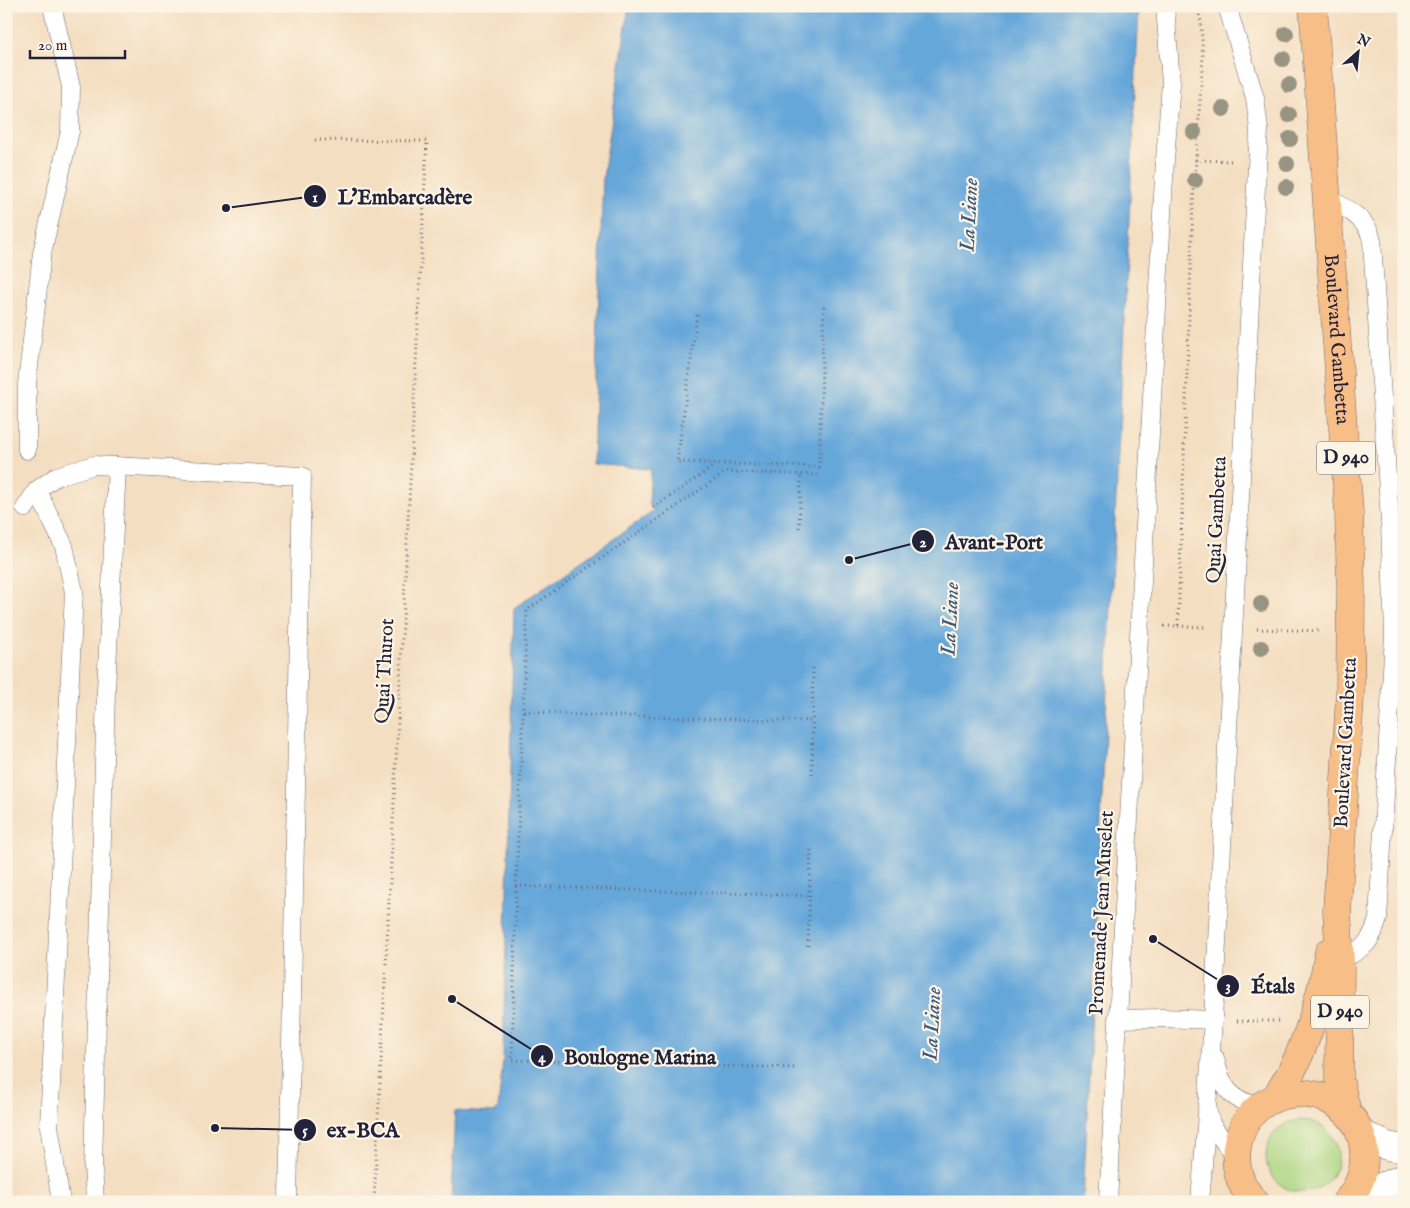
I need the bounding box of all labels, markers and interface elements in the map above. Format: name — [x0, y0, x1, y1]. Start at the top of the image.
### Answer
scale bar — [30, 28, 125, 60]
north arrow — [1332, 28, 1382, 78]
text: N — [1353, 30, 1373, 52]
text: 20 m — [38, 36, 68, 55]
callout: L'Embarcadère — [303, 178, 482, 214]
water label: La Liane — [955, 178, 985, 253]
text: L'Embarcadère — [338, 185, 473, 212]
text: 1 — [312, 188, 318, 207]
street label: Boulevard Gambetta — [1318, 253, 1355, 426]
road number: D 940 — [1317, 442, 1375, 474]
street label: Quai Gambetta — [1201, 455, 1233, 584]
callout: Avant-Port — [910, 523, 1053, 559]
text: Avant-Port — [944, 530, 1044, 557]
text: 2 — [919, 533, 927, 552]
water label: La Liane — [936, 582, 966, 657]
street label: Quai Thurot — [370, 617, 400, 724]
street label: Boulevard Gambetta — [1329, 657, 1363, 829]
street label: Promenade Jean Muselet — [1084, 810, 1120, 1016]
callout: Étals — [1216, 968, 1305, 1004]
text: Étals — [1251, 973, 1295, 1001]
text: 3 — [1225, 977, 1231, 996]
water label: La Liane — [918, 987, 948, 1062]
road number: D 940 — [1311, 996, 1369, 1028]
callout: Boulogne Marina — [529, 1038, 726, 1074]
text: Boulogne Marina — [564, 1045, 717, 1072]
text: 4 — [538, 1048, 546, 1067]
callout: ex-BCA — [292, 1112, 410, 1148]
text: ex-BCA — [327, 1118, 401, 1145]
text: 5 — [302, 1121, 308, 1140]

